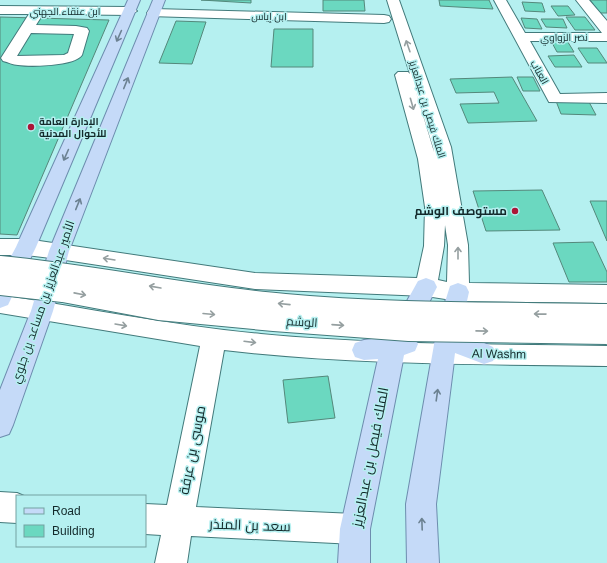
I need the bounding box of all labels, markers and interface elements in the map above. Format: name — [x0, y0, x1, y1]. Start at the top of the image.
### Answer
street label: ابن عنقاء الجهني — [30, 6, 100, 19]
street label: ابن إياس — [251, 11, 287, 23]
one-way arrow — [115, 29, 122, 41]
street label: نصر الزواوي — [540, 32, 588, 45]
one-way arrow — [404, 39, 411, 52]
street label: الملك فيصل بن عبدالعزيز — [406, 58, 448, 160]
street label: العناب — [529, 58, 551, 86]
one-way arrow — [123, 78, 131, 90]
one-way arrow — [408, 97, 416, 110]
place label: الإدارة العامة للأحوال المدنية — [39, 116, 107, 140]
marker: الإدارة العامة للأحوال المدنية — [26, 122, 36, 132]
one-way arrow — [62, 148, 69, 160]
one-way arrow — [74, 198, 82, 210]
place label: مستوصف الوشم — [415, 204, 507, 219]
marker: مستوصف الوشم — [510, 206, 520, 216]
street label: الأمير عبدالعزيز بن مساعد بن جلوي — [8, 219, 80, 386]
one-way arrow — [454, 247, 462, 260]
one-way arrow — [103, 254, 116, 262]
one-way arrow — [149, 283, 162, 291]
one-way arrow — [73, 291, 86, 299]
one-way arrow — [278, 301, 291, 308]
one-way arrow — [202, 310, 215, 317]
one-way arrow — [534, 310, 547, 318]
street label: الوشم — [286, 314, 318, 331]
one-way arrow — [114, 321, 127, 329]
one-way arrow — [331, 321, 344, 328]
one-way arrow — [475, 327, 488, 335]
one-way arrow — [243, 338, 256, 345]
street label: Al Washm — [472, 347, 526, 361]
street label: الملك فيصل بن عبدالعزيز — [348, 386, 391, 529]
one-way arrow — [433, 389, 441, 402]
street label: موسى بن عرفة — [176, 404, 208, 496]
legend — [16, 495, 146, 547]
text: Road — [52, 504, 81, 518]
street label: سعد بن المنذر — [208, 516, 291, 534]
one-way arrow — [418, 518, 425, 531]
text: Building — [52, 524, 95, 538]

